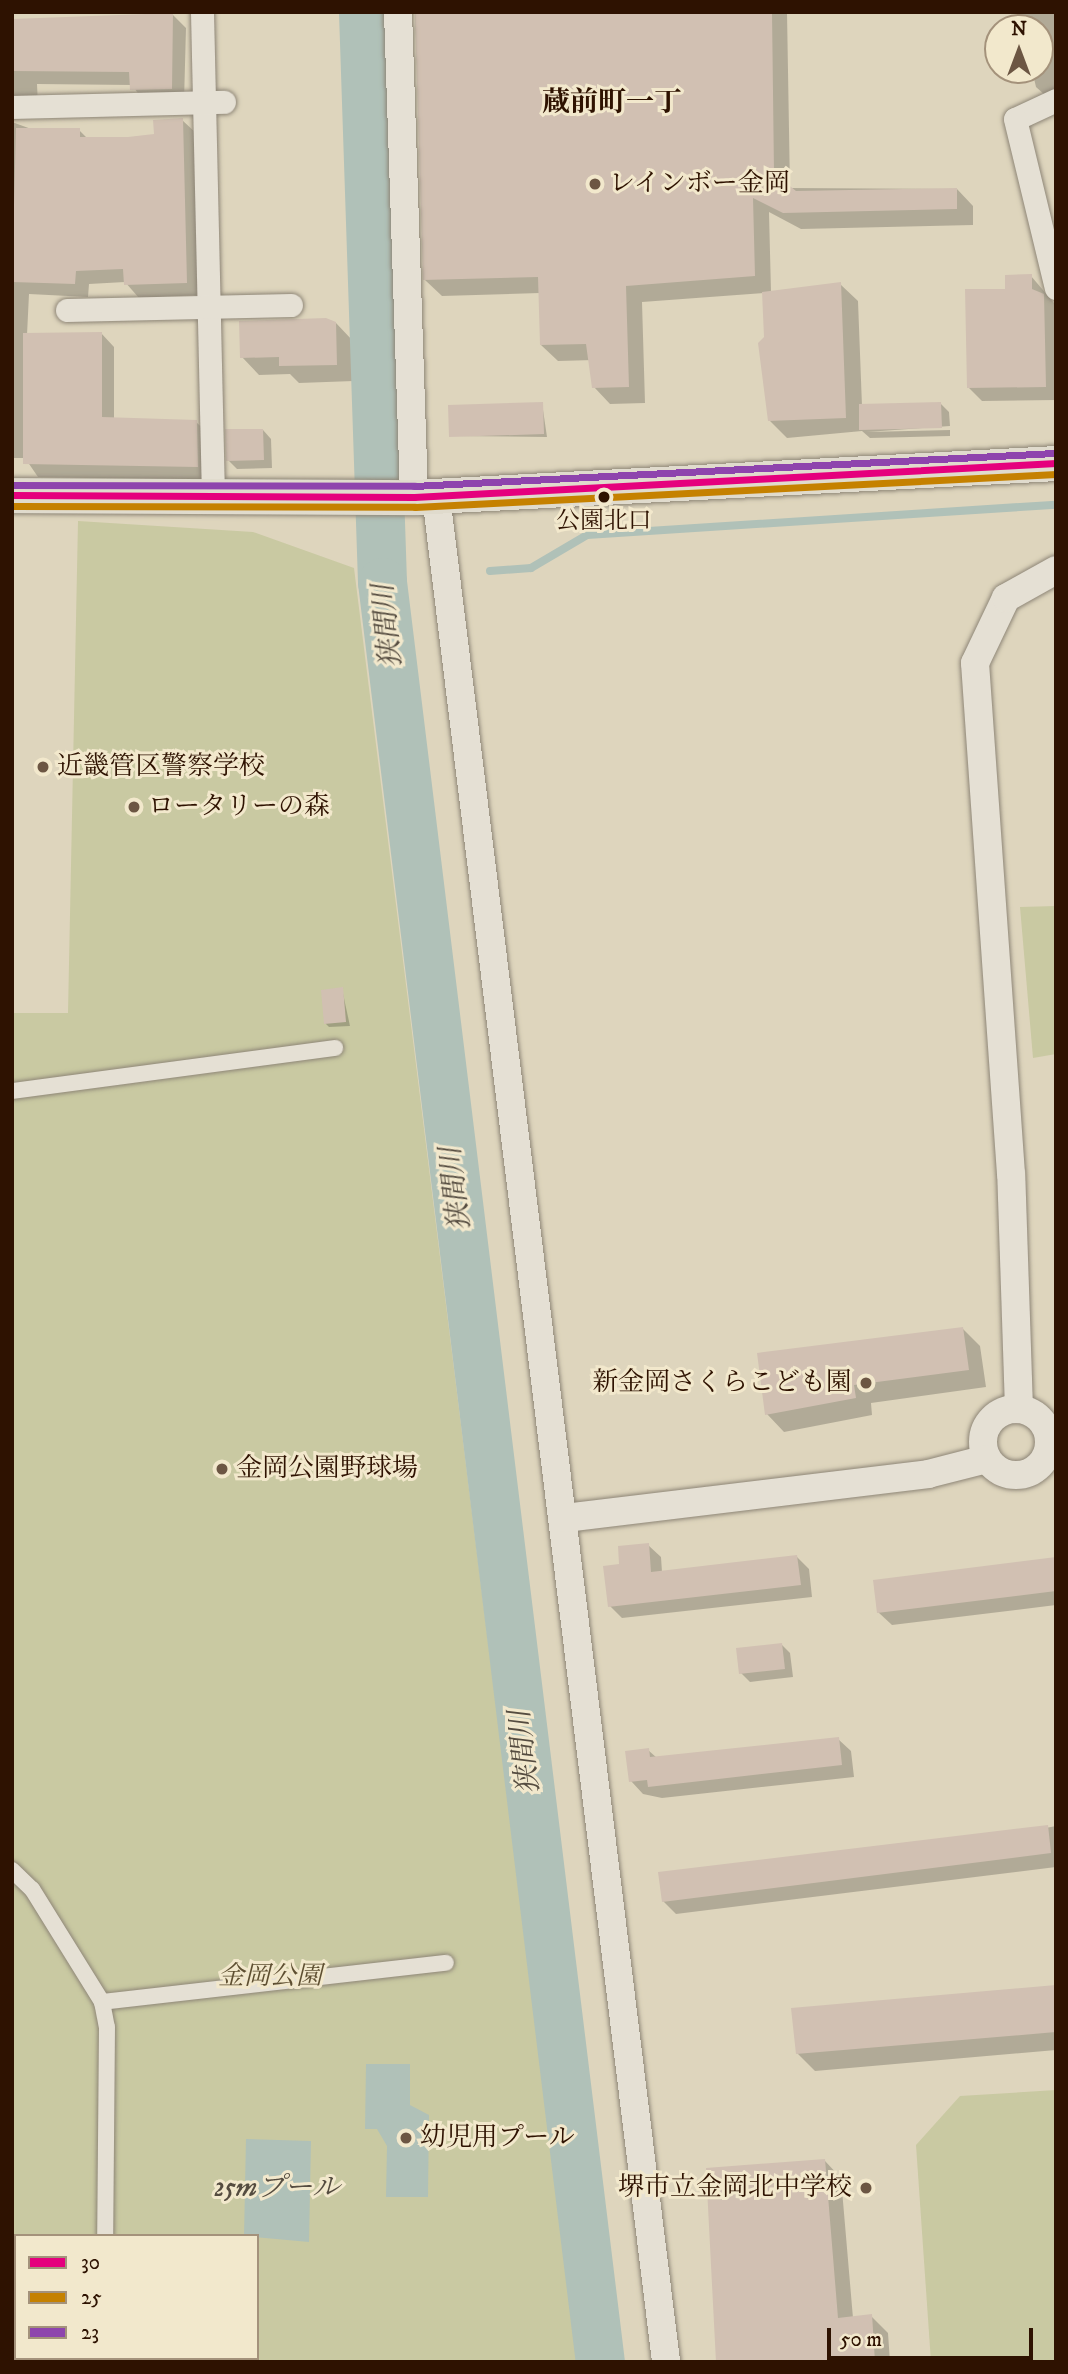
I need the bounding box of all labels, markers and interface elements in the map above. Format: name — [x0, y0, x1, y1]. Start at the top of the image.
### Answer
north arrow — [984, 14, 1054, 84]
text: N — [1011, 18, 1027, 41]
district label: 蔵前町一丁 — [542, 86, 682, 120]
place label: レインボー金岡 — [609, 168, 791, 200]
marker: レインボー金岡 — [587, 176, 603, 192]
marker: 公園北口 — [597, 490, 611, 504]
place label: 公園北口 — [556, 508, 652, 536]
water label: 狭間川 — [367, 582, 409, 670]
place label: 近畿管区警察学校 — [57, 751, 265, 783]
marker: 近畿管区警察学校 — [35, 759, 51, 775]
place label: ロータリーの森 — [148, 791, 330, 823]
marker: ロータリーの森 — [126, 799, 142, 815]
water label: 狭間川 — [434, 1145, 478, 1233]
place label: 新金岡さくらこども園 — [592, 1367, 852, 1399]
marker: 新金岡さくらこども園 — [858, 1375, 874, 1391]
place label: 金岡公園野球場 — [236, 1453, 418, 1485]
marker: 金岡公園野球場 — [214, 1461, 230, 1477]
water label: 狭間川 — [503, 1708, 547, 1796]
park label: 金岡公園 — [218, 1961, 322, 1993]
place label: 幼児用プール — [420, 2122, 575, 2154]
marker: 幼児用プール — [398, 2130, 414, 2146]
water label: 25mプール — [214, 2171, 340, 2205]
place label: 堺市立金岡北中学校 — [618, 2172, 852, 2204]
marker: 堺市立金岡北中学校 — [858, 2180, 874, 2196]
legend — [14, 2234, 259, 2360]
text: 30 — [81, 2250, 100, 2276]
text: 25 — [81, 2285, 102, 2311]
scale bar — [830, 2314, 1036, 2358]
text: 23 — [81, 2320, 99, 2346]
text: 50 m — [840, 2327, 882, 2353]

